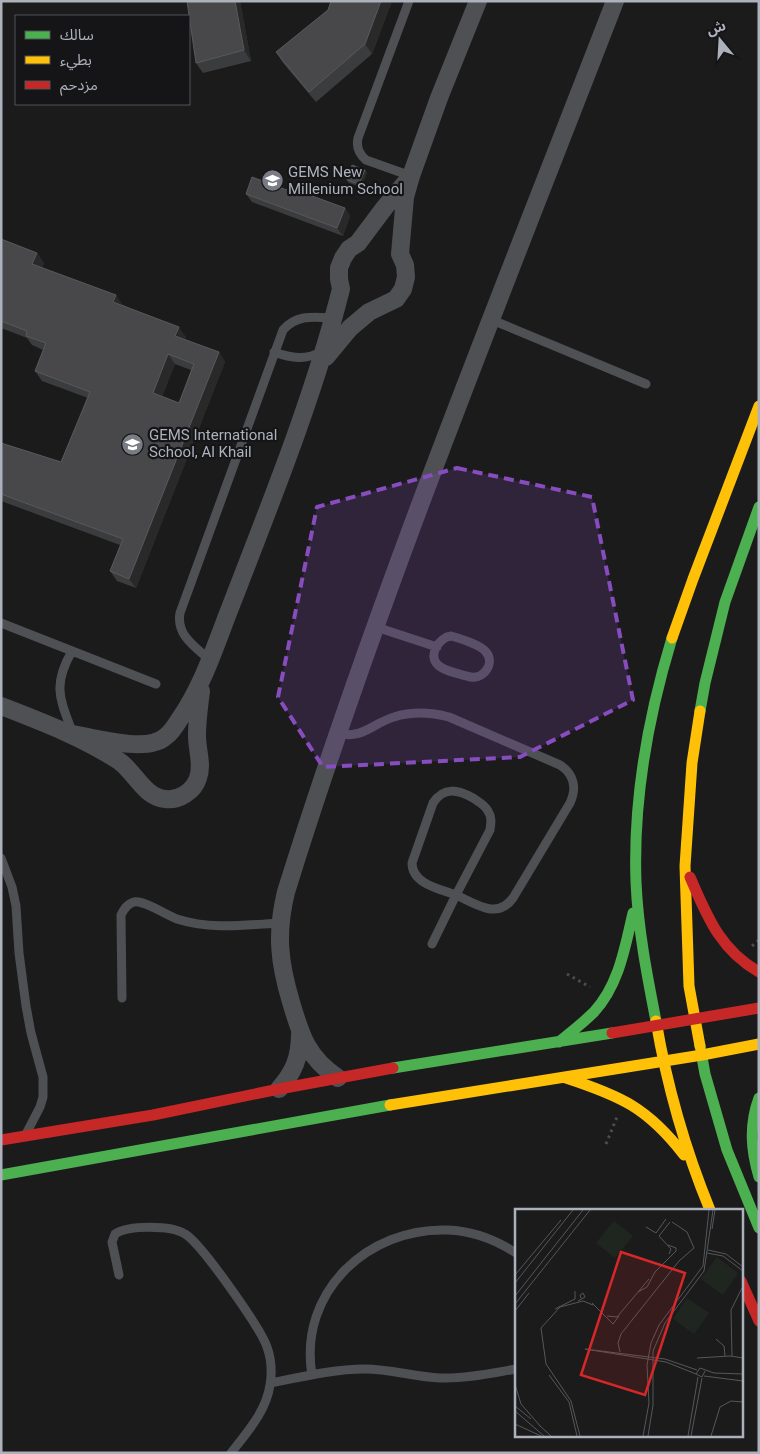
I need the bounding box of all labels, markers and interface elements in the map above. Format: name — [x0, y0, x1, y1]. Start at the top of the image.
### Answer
legend — [15, 15, 190, 105]
north arrow — [695, 15, 745, 65]
text: ش — [704, 17, 728, 38]
text: سالك — [60, 26, 94, 44]
text: بطيء — [60, 51, 92, 71]
text: مزدحم — [60, 76, 98, 96]
place label: GEMS New Millenium School — [288, 163, 403, 198]
school or university icon: GEMS New Millenium School — [260, 169, 284, 193]
place label: GEMS International School, Al Khail — [149, 426, 277, 461]
school or university icon: GEMS International School, Al Khail — [121, 432, 145, 456]
inset map — [515, 1209, 742, 1436]

